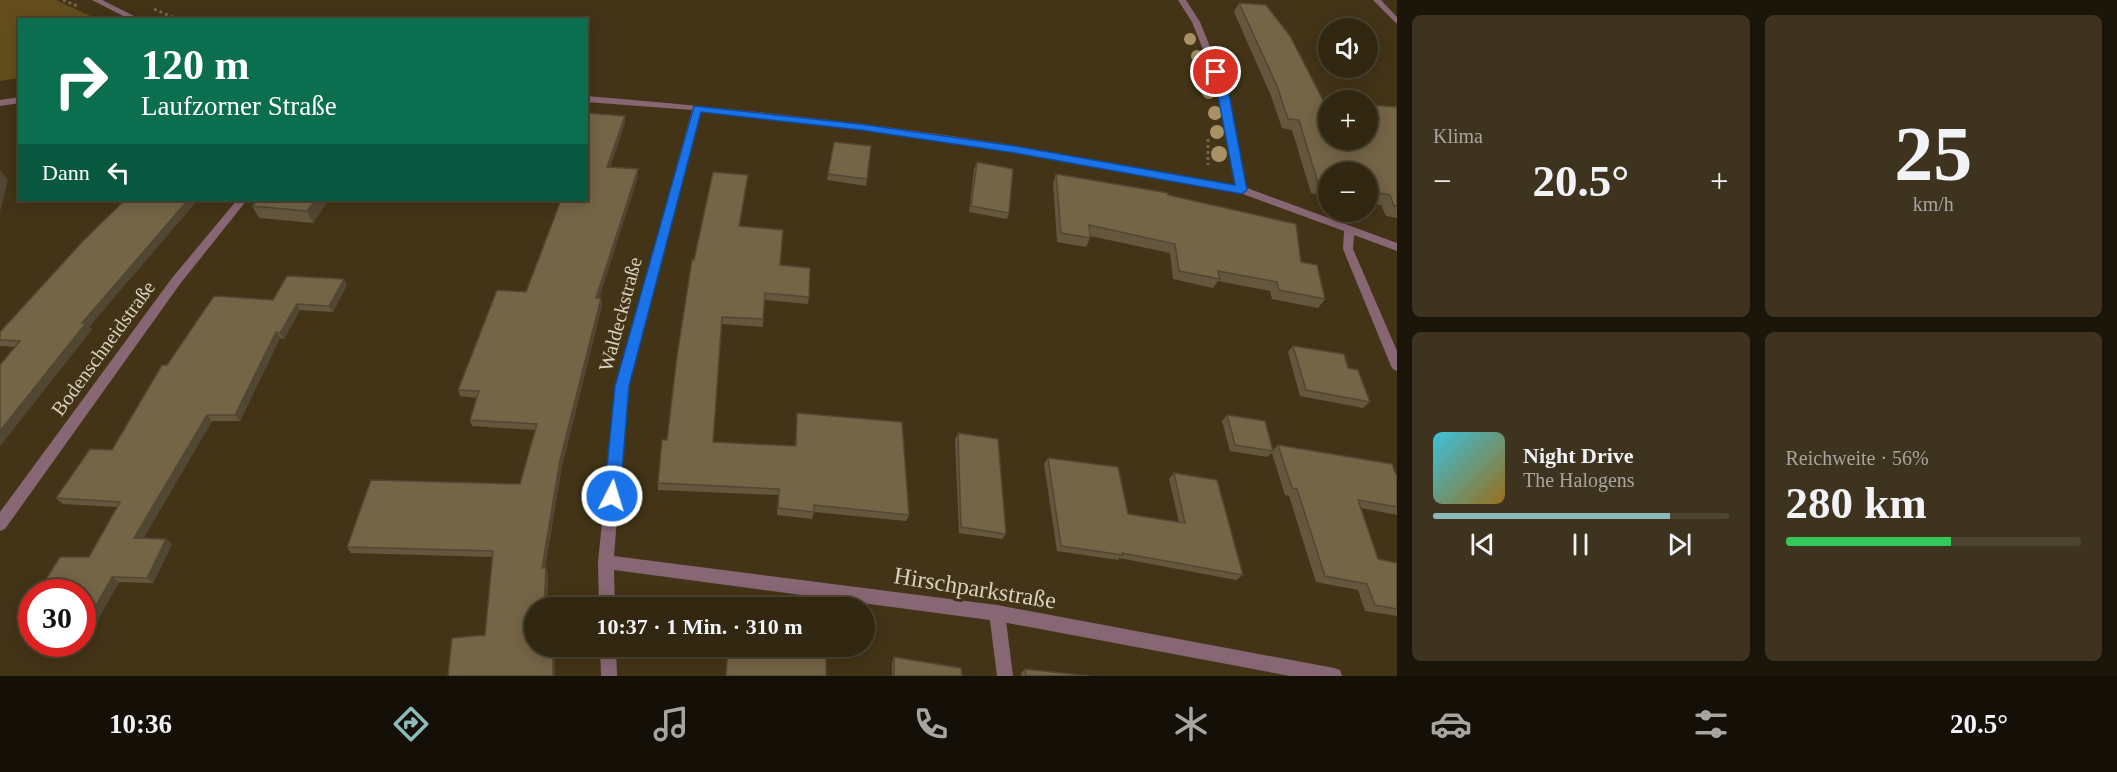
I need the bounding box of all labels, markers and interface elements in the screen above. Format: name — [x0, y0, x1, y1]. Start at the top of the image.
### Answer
map controls — [1318, 18, 1378, 222]
button: sound — [1318, 18, 1378, 78]
icon: right — [42, 42, 120, 120]
text: 120 m — [141, 42, 250, 88]
pin — [1190, 46, 1241, 97]
icon: arrive — [1199, 55, 1232, 88]
button: + — [1318, 90, 1378, 150]
text: Laufzorner Straße — [141, 91, 337, 121]
text: 25 — [1894, 110, 1972, 197]
text: Klima — [1433, 125, 1483, 147]
icon: left — [102, 156, 135, 189]
text: 20.5° — [1532, 156, 1629, 206]
text: Dann — [42, 160, 90, 185]
button: − — [1318, 162, 1378, 222]
text: − — [1433, 163, 1452, 199]
text: + — [1710, 163, 1729, 199]
text: km/h — [1913, 193, 1954, 215]
street label: Waldeckstraße — [594, 254, 646, 373]
street label: Bodenschneidstraße — [47, 276, 159, 420]
text: Night Drive — [1523, 443, 1634, 468]
text: Reichweite · 56% — [1786, 447, 1929, 469]
position arrow — [580, 464, 644, 528]
text: The Halogens — [1523, 469, 1635, 491]
text: 280 km — [1786, 478, 1927, 528]
icon: previous — [1466, 528, 1499, 561]
icon: pause — [1564, 528, 1597, 561]
icon: next — [1663, 528, 1696, 561]
street label: Hirschparkstraße — [892, 562, 1058, 614]
speed limit sign: 30 — [18, 579, 96, 657]
text: 10:37 · 1 Min. · 310 m — [597, 614, 802, 639]
icon: directions — [390, 703, 432, 745]
icon: music — [650, 703, 692, 745]
icon: phone — [910, 703, 952, 745]
icon: climate — [1170, 703, 1212, 745]
icon: car — [1430, 703, 1472, 745]
icon: filters — [1690, 703, 1732, 745]
text: 10:36 — [109, 709, 172, 739]
text: 20.5° — [1950, 709, 2008, 739]

